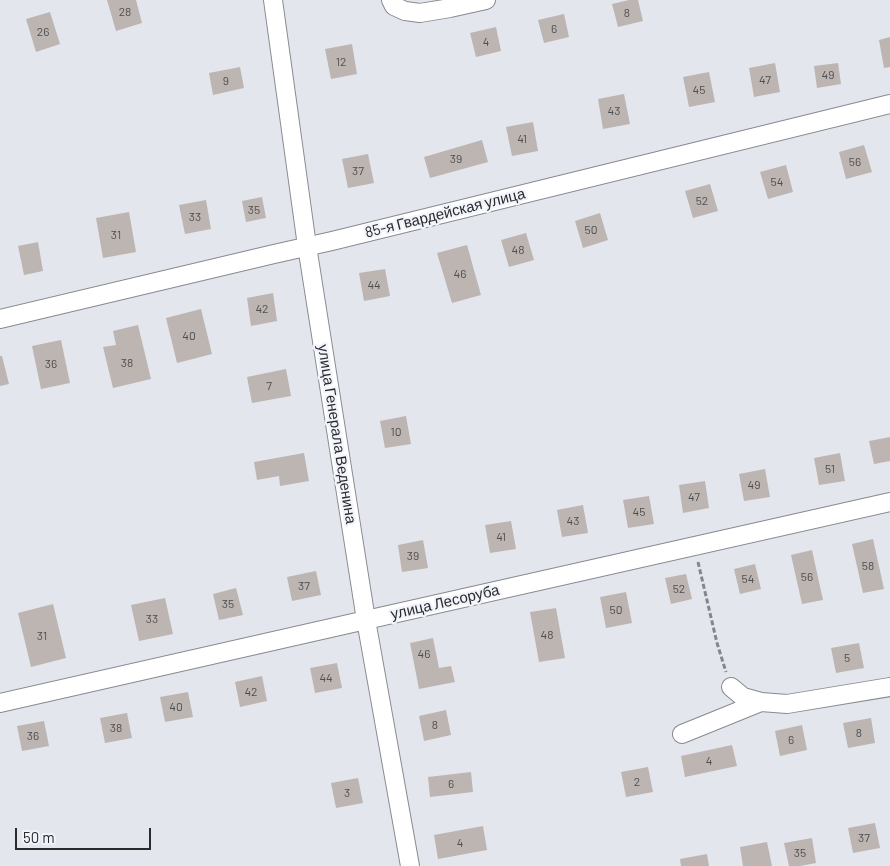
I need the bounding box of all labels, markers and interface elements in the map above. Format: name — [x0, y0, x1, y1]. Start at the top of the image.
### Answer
house number: 28 — [119, 5, 131, 19]
house number: 8 — [624, 6, 630, 20]
house number: 6 — [551, 22, 557, 36]
house number: 26 — [37, 25, 49, 39]
house number: 4 — [483, 35, 489, 49]
house number: 12 — [336, 55, 346, 69]
house number: 49 — [822, 68, 834, 82]
house number: 47 — [759, 73, 771, 87]
house number: 9 — [223, 74, 229, 88]
house number: 45 — [693, 83, 705, 97]
house number: 43 — [608, 104, 620, 118]
house number: 41 — [517, 132, 527, 146]
house number: 39 — [450, 152, 462, 166]
house number: 56 — [849, 155, 861, 169]
house number: 37 — [352, 164, 364, 178]
house number: 54 — [771, 175, 783, 189]
street label: 85-я Гвардейская улица — [363, 184, 527, 242]
house number: 52 — [696, 194, 708, 208]
house number: 35 — [248, 203, 260, 217]
house number: 33 — [189, 210, 201, 224]
house number: 50 — [585, 223, 597, 237]
house number: 31 — [111, 228, 121, 242]
house number: 48 — [512, 243, 524, 257]
house number: 46 — [454, 267, 466, 281]
house number: 44 — [367, 278, 381, 292]
house number: 42 — [255, 302, 269, 316]
house number: 40 — [182, 329, 196, 343]
street label: улица Генерала Веденина — [314, 343, 360, 525]
house number: 38 — [121, 356, 133, 370]
house number: 36 — [45, 357, 57, 371]
house number: 7 — [266, 379, 272, 393]
house number: 10 — [391, 425, 401, 439]
house number: 51 — [825, 462, 835, 476]
house number: 49 — [748, 478, 760, 492]
house number: 47 — [688, 490, 700, 504]
house number: 45 — [633, 505, 645, 519]
house number: 43 — [567, 514, 579, 528]
house number: 41 — [496, 530, 506, 544]
house number: 39 — [407, 549, 419, 563]
house number: 58 — [862, 559, 874, 573]
house number: 56 — [801, 570, 813, 584]
house number: 54 — [742, 572, 754, 586]
house number: 37 — [298, 579, 310, 593]
street label: улица Лесоруба — [389, 581, 501, 623]
house number: 52 — [673, 582, 685, 596]
house number: 35 — [222, 597, 234, 611]
house number: 50 — [610, 603, 622, 617]
house number: 33 — [146, 612, 158, 626]
house number: 48 — [541, 628, 553, 642]
house number: 31 — [37, 629, 47, 643]
house number: 46 — [418, 647, 430, 661]
house number: 5 — [844, 651, 850, 665]
house number: 44 — [319, 671, 333, 685]
house number: 42 — [244, 685, 258, 699]
house number: 40 — [169, 700, 183, 714]
house number: 8 — [432, 718, 438, 732]
house number: 38 — [110, 721, 122, 735]
house number: 8 — [856, 726, 862, 740]
house number: 36 — [27, 729, 39, 743]
house number: 6 — [788, 733, 794, 747]
house number: 4 — [706, 754, 712, 768]
house number: 2 — [634, 775, 640, 789]
house number: 6 — [448, 777, 454, 791]
house number: 3 — [344, 786, 350, 800]
scale bar — [18, 818, 154, 850]
text: 50 m — [23, 828, 55, 846]
house number: 37 — [858, 831, 870, 845]
house number: 4 — [457, 836, 463, 850]
house number: 35 — [794, 846, 806, 860]

